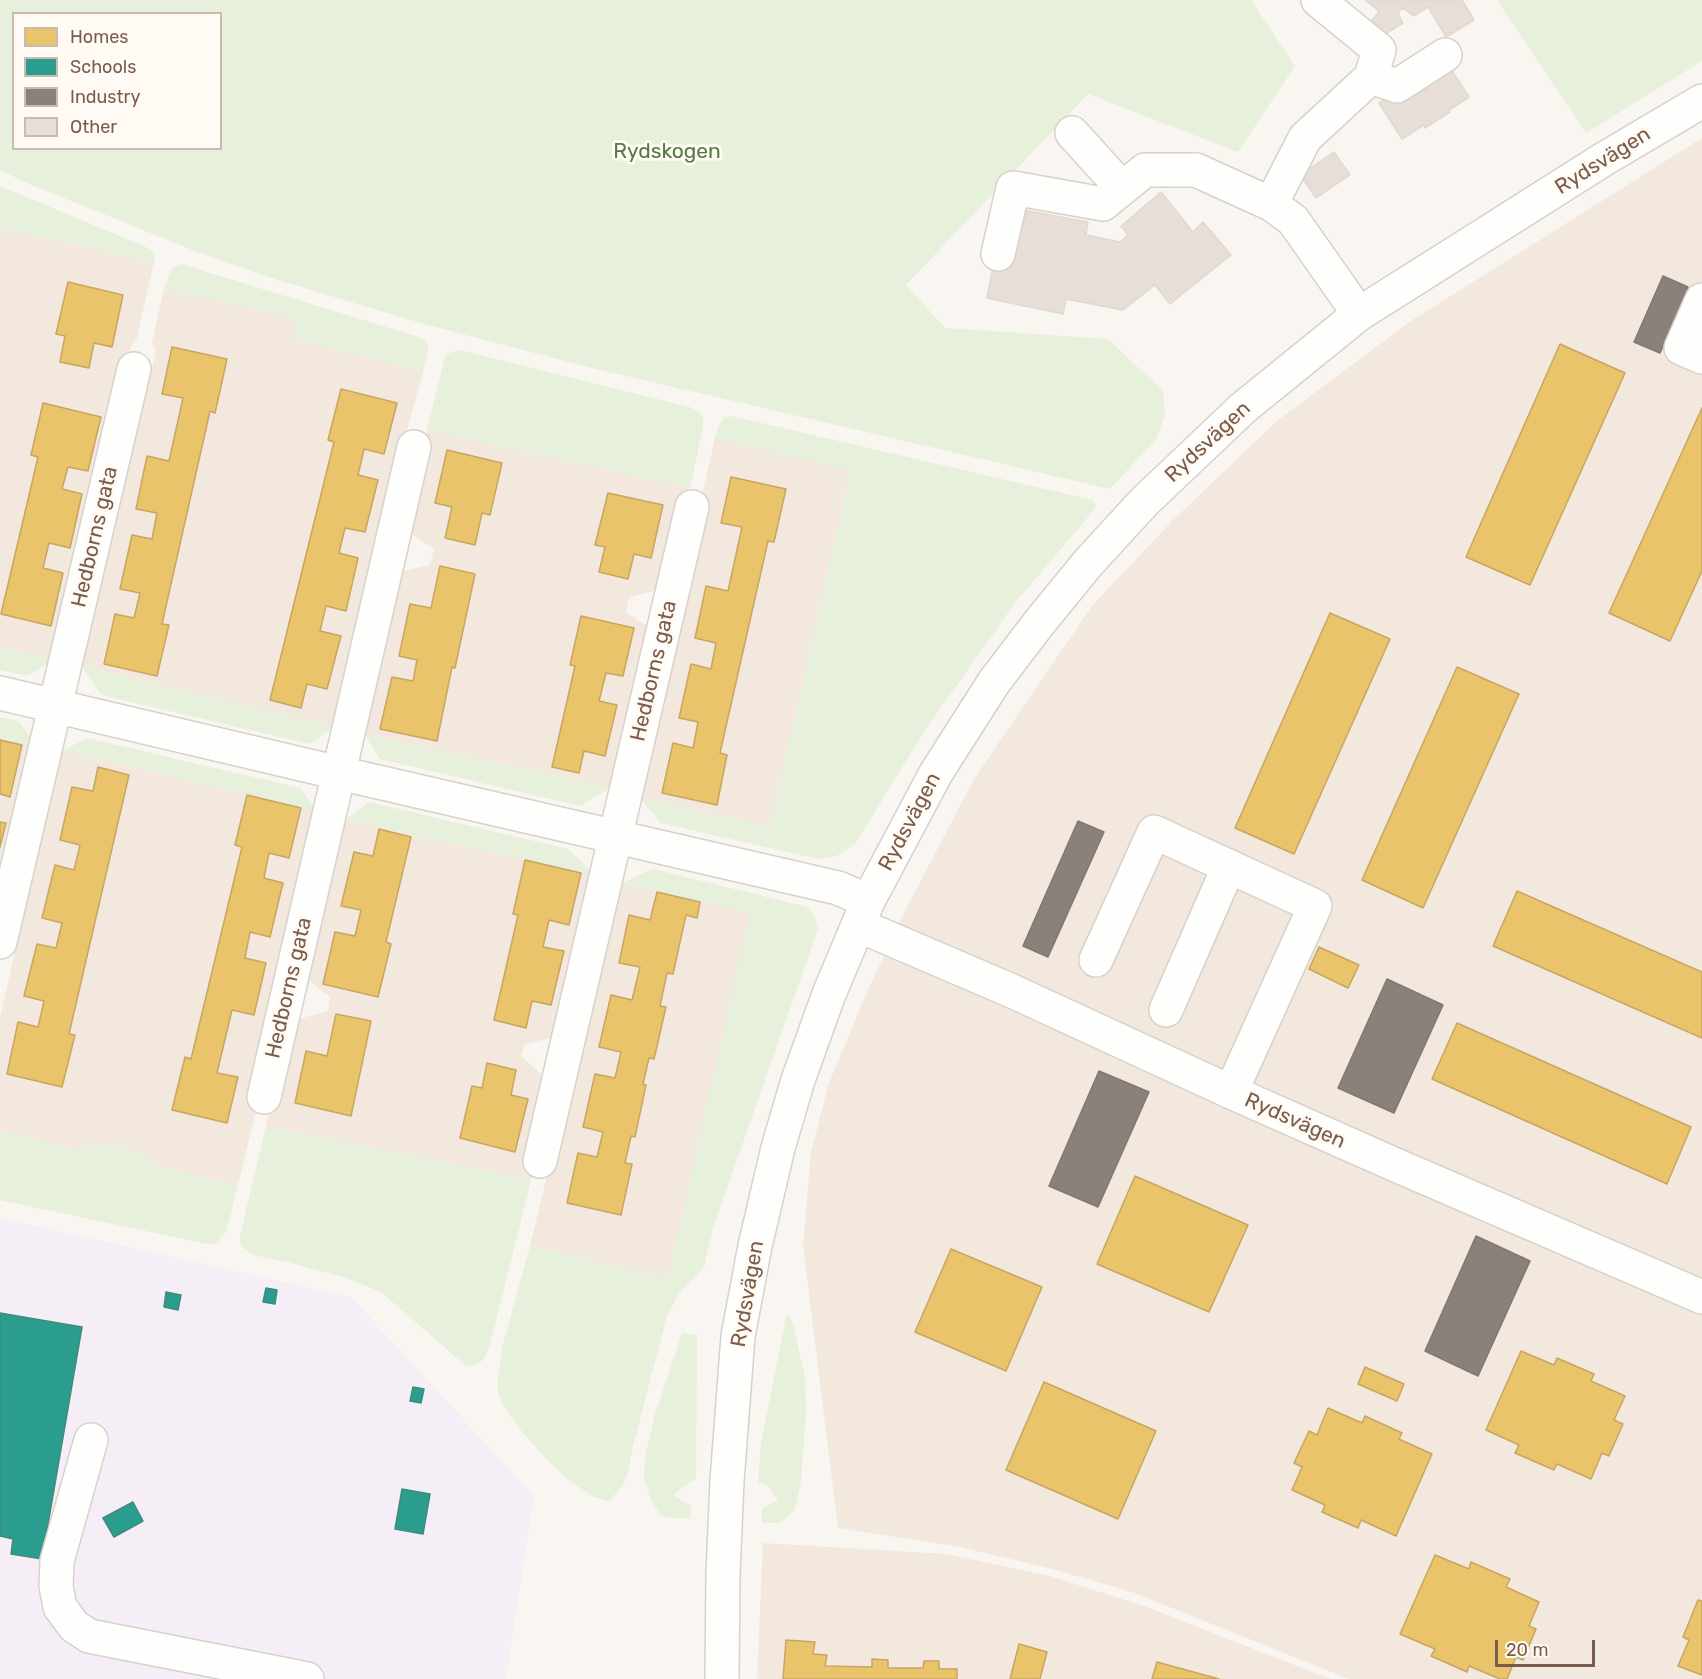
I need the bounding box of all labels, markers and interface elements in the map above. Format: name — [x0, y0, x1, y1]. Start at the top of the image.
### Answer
legend — [12, 12, 222, 150]
text: Homes — [70, 26, 128, 48]
text: Schools — [70, 56, 136, 78]
text: Industry — [70, 86, 140, 108]
text: Other — [70, 116, 117, 138]
street label: Rydsvägen — [1551, 122, 1655, 200]
park label: Rydskogen — [613, 139, 721, 165]
street label: Rydsvägen — [1160, 396, 1256, 488]
street label: Hedborns gata — [67, 464, 123, 610]
street label: Hedborns gata — [626, 598, 682, 744]
street label: Rydsvägen — [874, 769, 946, 875]
street label: Hedborns gata — [261, 915, 317, 1061]
street label: Rydsvägen — [1241, 1088, 1349, 1154]
street label: Rydsvägen — [726, 1239, 770, 1349]
scale bar — [1498, 1628, 1598, 1666]
text: 20 m — [1506, 1639, 1548, 1661]

